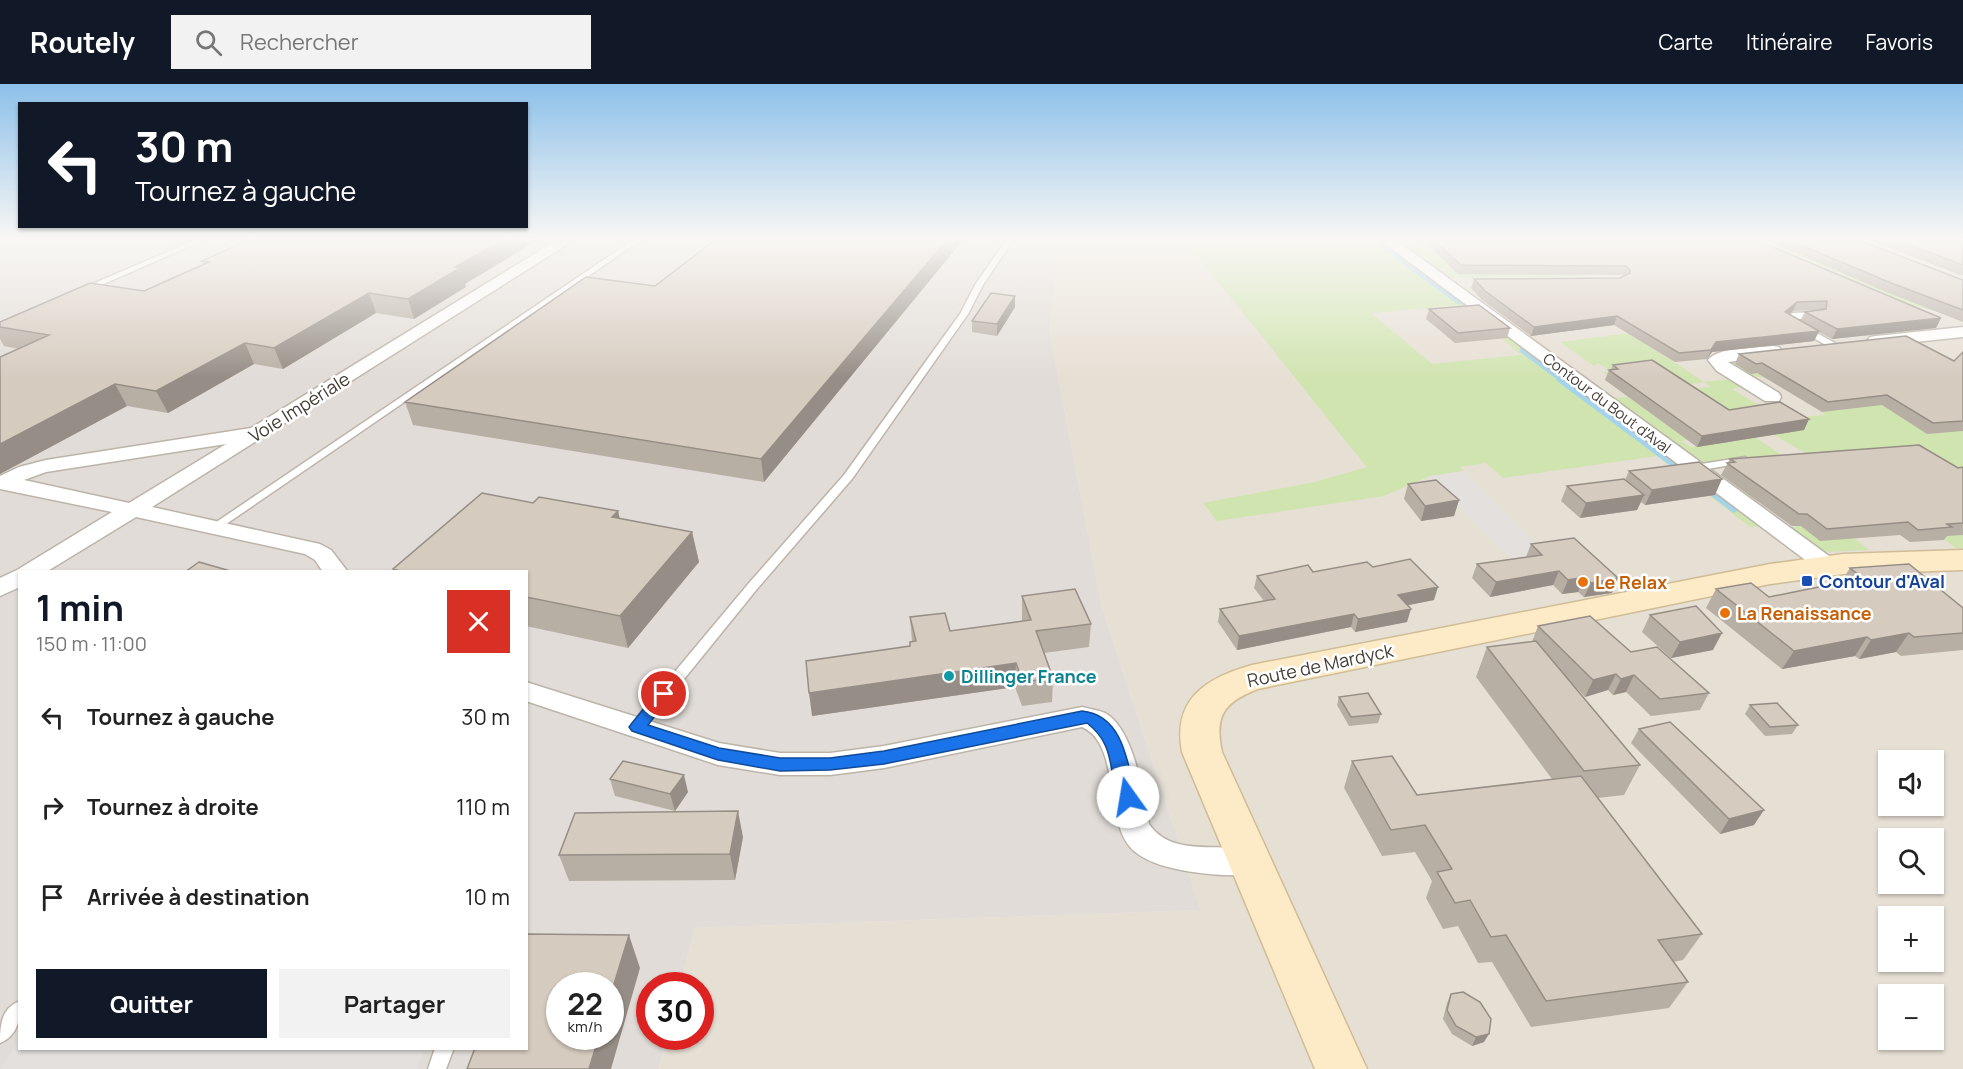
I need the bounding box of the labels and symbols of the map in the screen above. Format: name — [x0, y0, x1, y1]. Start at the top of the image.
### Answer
street label: Contour du Bout d'Aval — [1539, 348, 1675, 458]
street label: Voie Impériale — [244, 366, 354, 448]
place label: Contour d'Aval — [1819, 569, 1945, 593]
place label: Le Relax — [1595, 570, 1667, 594]
marker: Contour d'Aval — [1800, 574, 1814, 588]
marker: Le Relax — [1576, 575, 1590, 589]
place label: La Renaissance — [1737, 601, 1872, 625]
marker: La Renaissance — [1718, 606, 1732, 620]
street label: Route de Mardyck — [1245, 638, 1396, 692]
place label: Dillinger France — [961, 664, 1097, 688]
pin — [638, 668, 689, 719]
marker: Dillinger France — [942, 669, 956, 683]
position arrow — [1096, 765, 1160, 829]
speed limit sign: 30 — [636, 972, 714, 1050]

